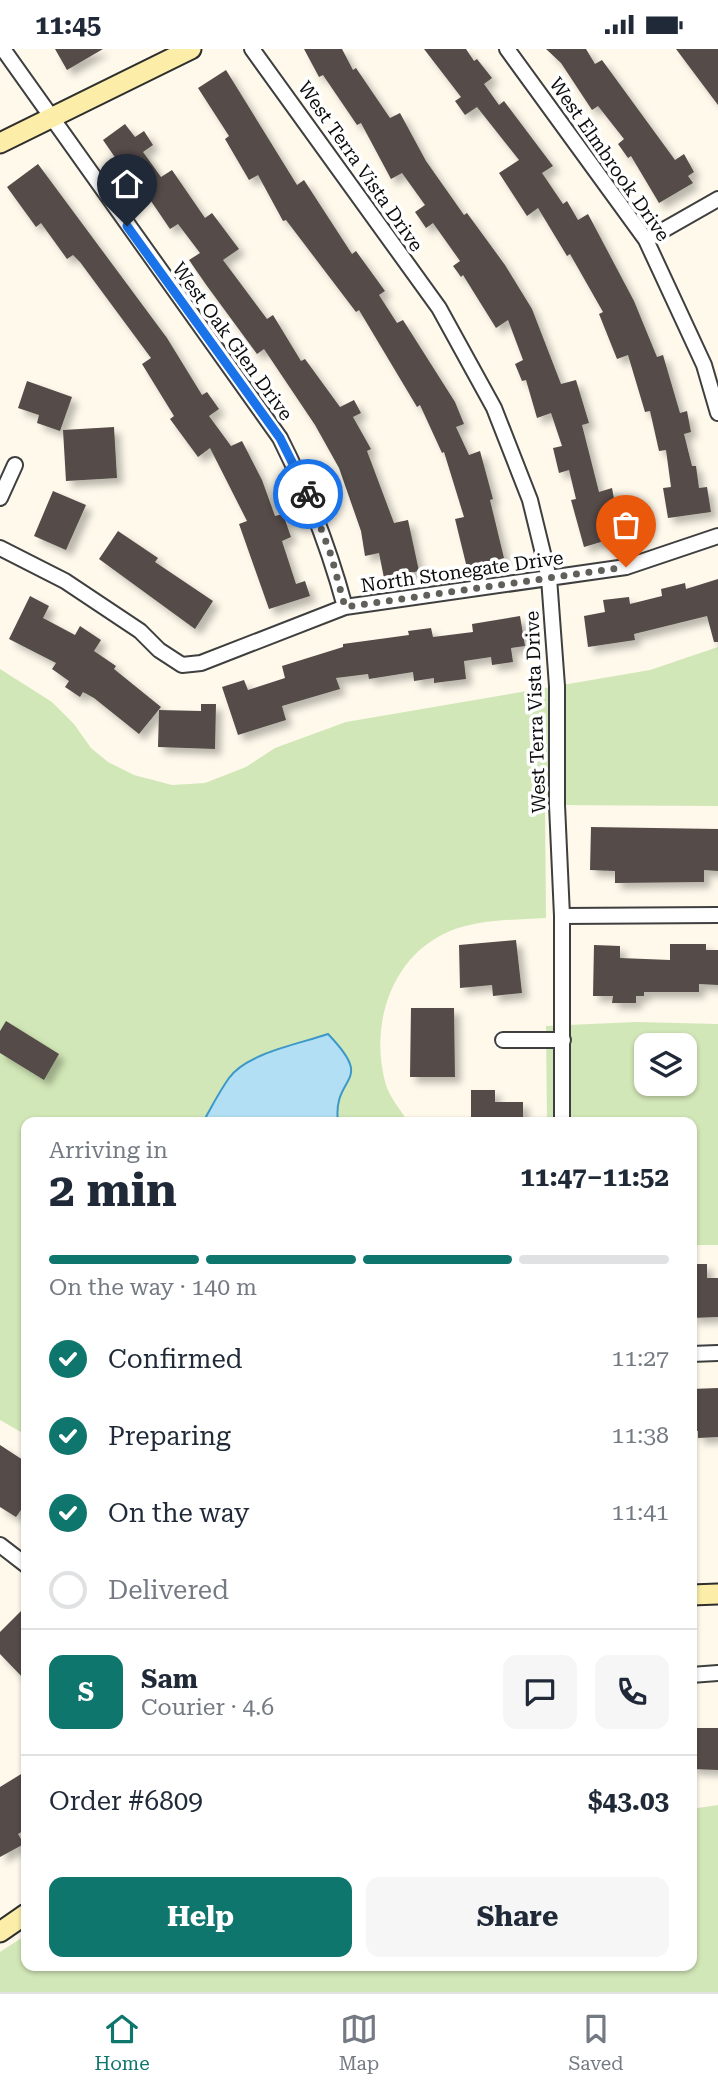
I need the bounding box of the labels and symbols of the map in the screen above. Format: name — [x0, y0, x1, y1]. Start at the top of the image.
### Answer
street label: West Elmbrook Drive — [544, 73, 675, 246]
street label: West Terra Vista Drive — [293, 77, 428, 256]
pin — [97, 154, 157, 226]
street label: West Oak Glen Drive — [168, 258, 298, 425]
courier — [273, 459, 343, 529]
pin — [596, 495, 656, 567]
street label: North Stonegate Drive — [359, 546, 565, 597]
street label: West Terra Vista Drive — [520, 610, 551, 814]

